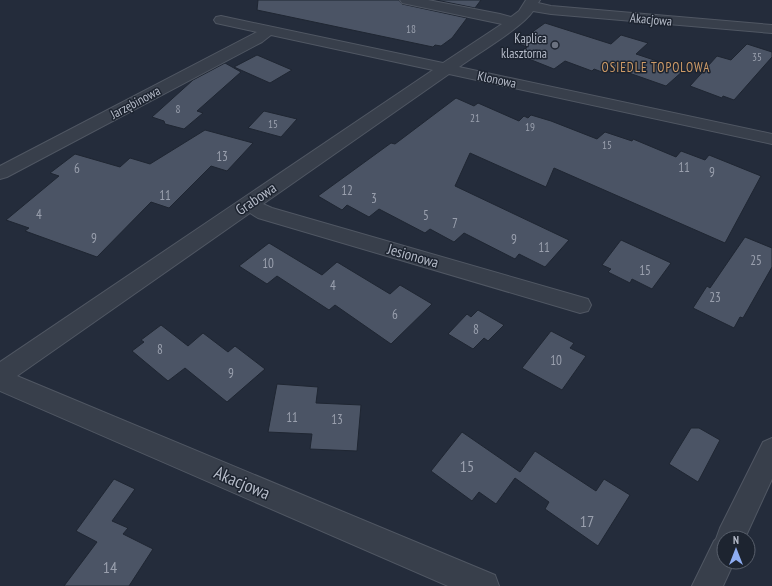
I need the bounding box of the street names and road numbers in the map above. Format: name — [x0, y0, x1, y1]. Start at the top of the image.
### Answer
street label: Akacjowa — [629, 9, 673, 30]
street label: Klonowa — [476, 67, 518, 92]
street label: Jarzębinowa — [106, 82, 163, 123]
street label: Grabowa — [232, 178, 280, 219]
street label: Jesionowa — [384, 239, 441, 272]
street label: Akacjowa — [211, 461, 274, 505]

